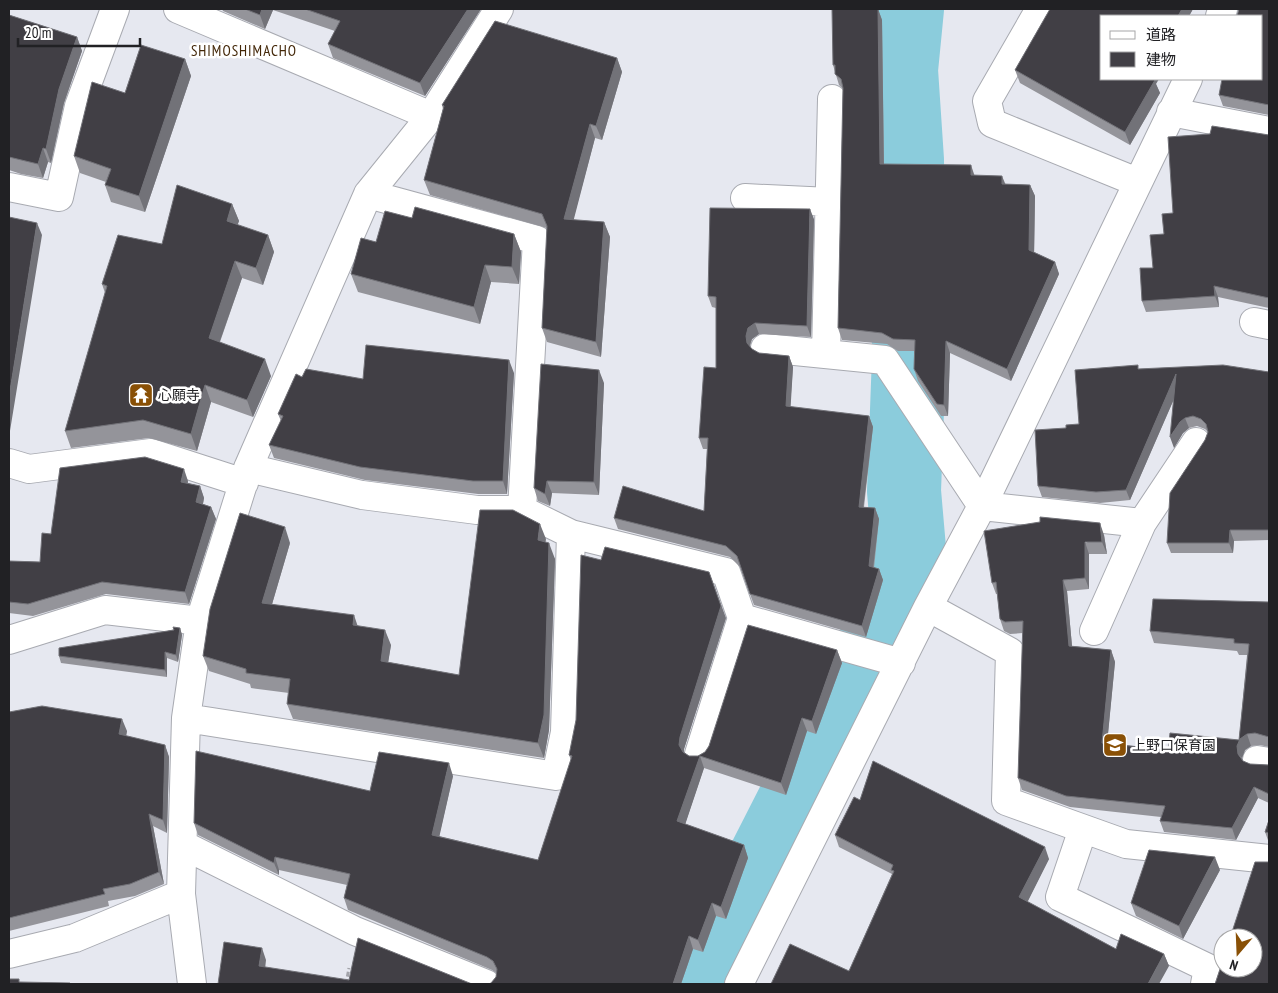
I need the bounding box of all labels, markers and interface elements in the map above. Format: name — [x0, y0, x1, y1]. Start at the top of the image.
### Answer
scale bar — [18, 15, 140, 47]
legend — [1100, 15, 1263, 80]
text: 20 m — [25, 23, 51, 42]
text: 道路 — [1146, 25, 1176, 44]
district label: SHIMOSHIMACHO — [191, 41, 297, 60]
text: 建物 — [1146, 50, 1176, 69]
temple icon: 心願寺 — [128, 382, 154, 408]
place label: 心願寺 — [158, 386, 200, 404]
school or university icon: 上野口保育園 — [1102, 732, 1128, 758]
place label: 上野口保育園 — [1132, 736, 1216, 754]
north arrow — [1213, 928, 1263, 978]
text: N — [1227, 956, 1240, 975]

